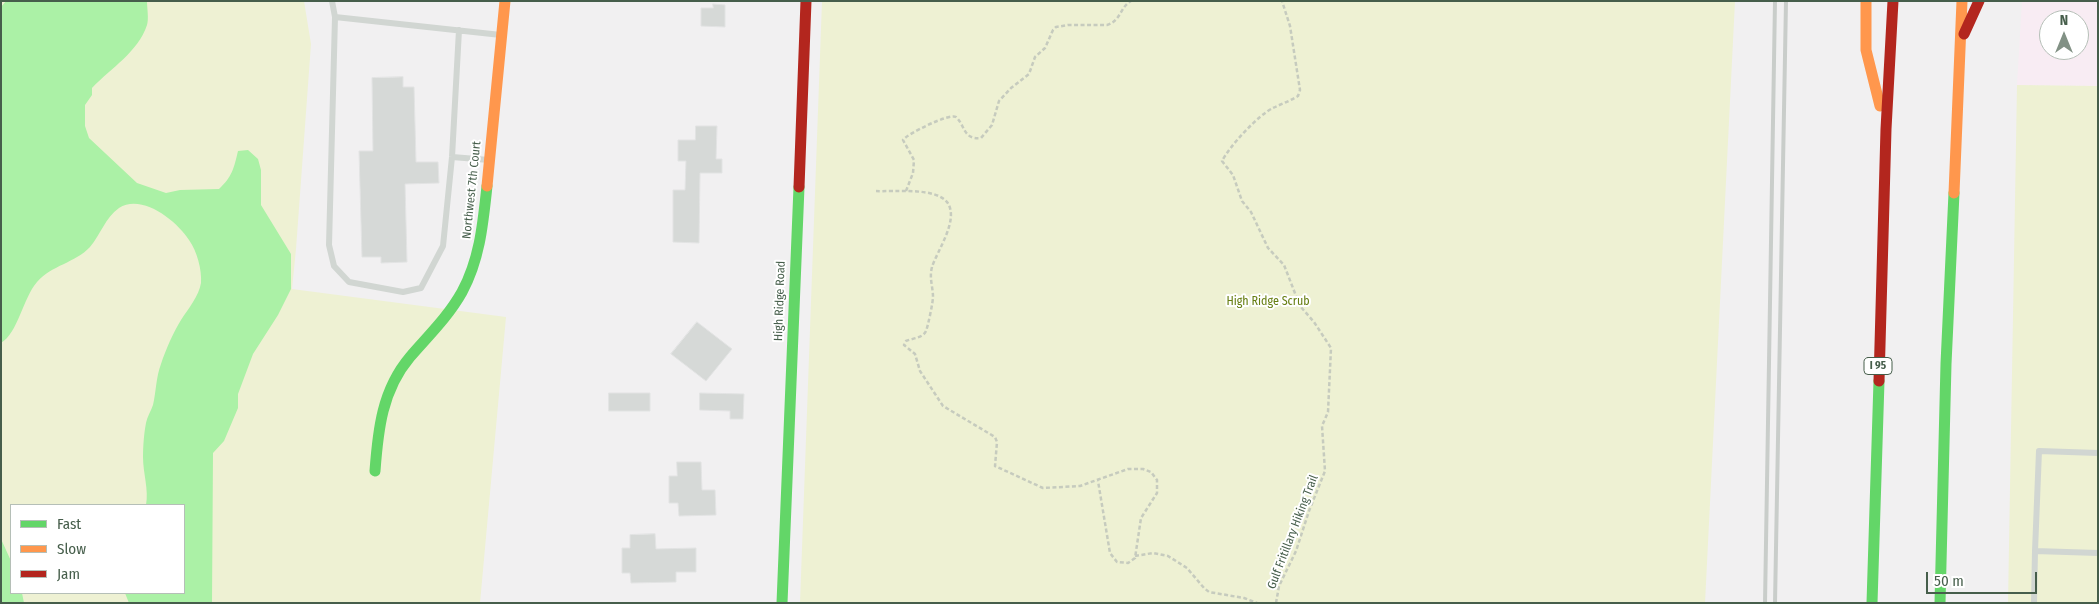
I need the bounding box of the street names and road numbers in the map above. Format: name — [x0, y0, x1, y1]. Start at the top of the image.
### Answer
street label: Northwest 7th Court — [460, 140, 484, 240]
street label: High Ridge Road — [771, 261, 789, 341]
road number: I 95 — [1864, 358, 1892, 374]
street label: Gulf Fritillary Hiking Trail — [1265, 473, 1321, 591]

